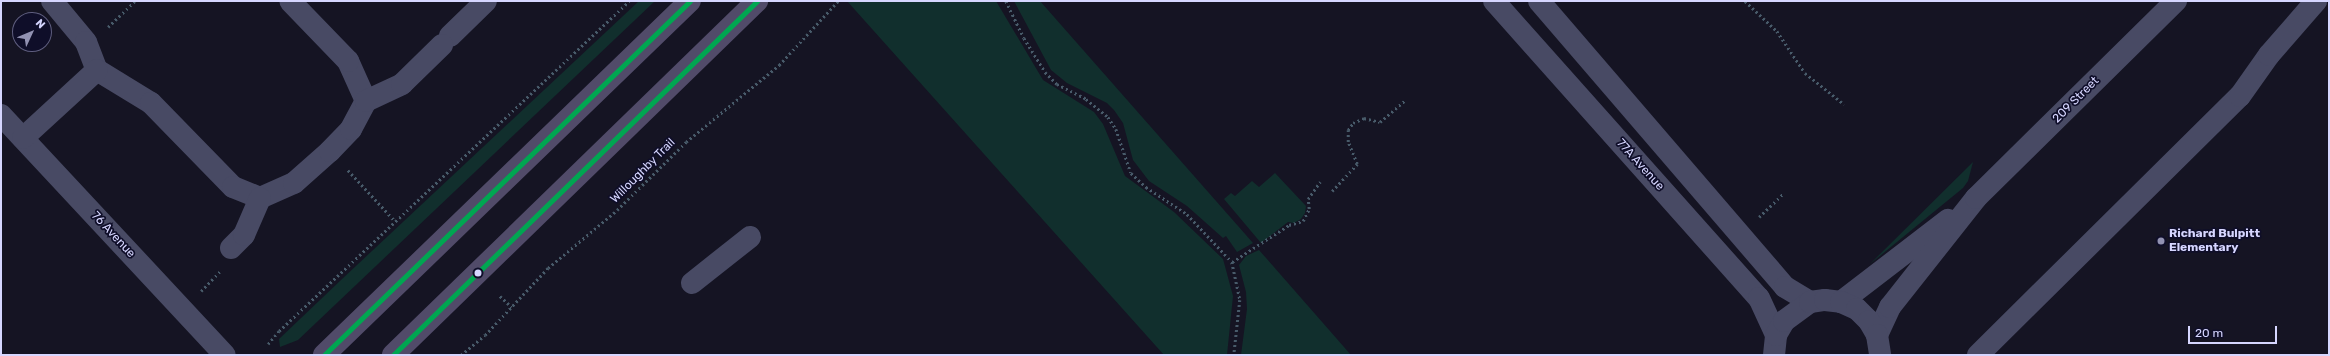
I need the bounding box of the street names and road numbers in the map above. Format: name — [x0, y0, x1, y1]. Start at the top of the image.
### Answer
street label: 209 Street — [2050, 74, 2102, 126]
street label: Willoughby Trail — [607, 135, 679, 207]
street label: 77A Avenue — [1613, 136, 1667, 194]
street label: 76 Avenue — [88, 209, 138, 261]

